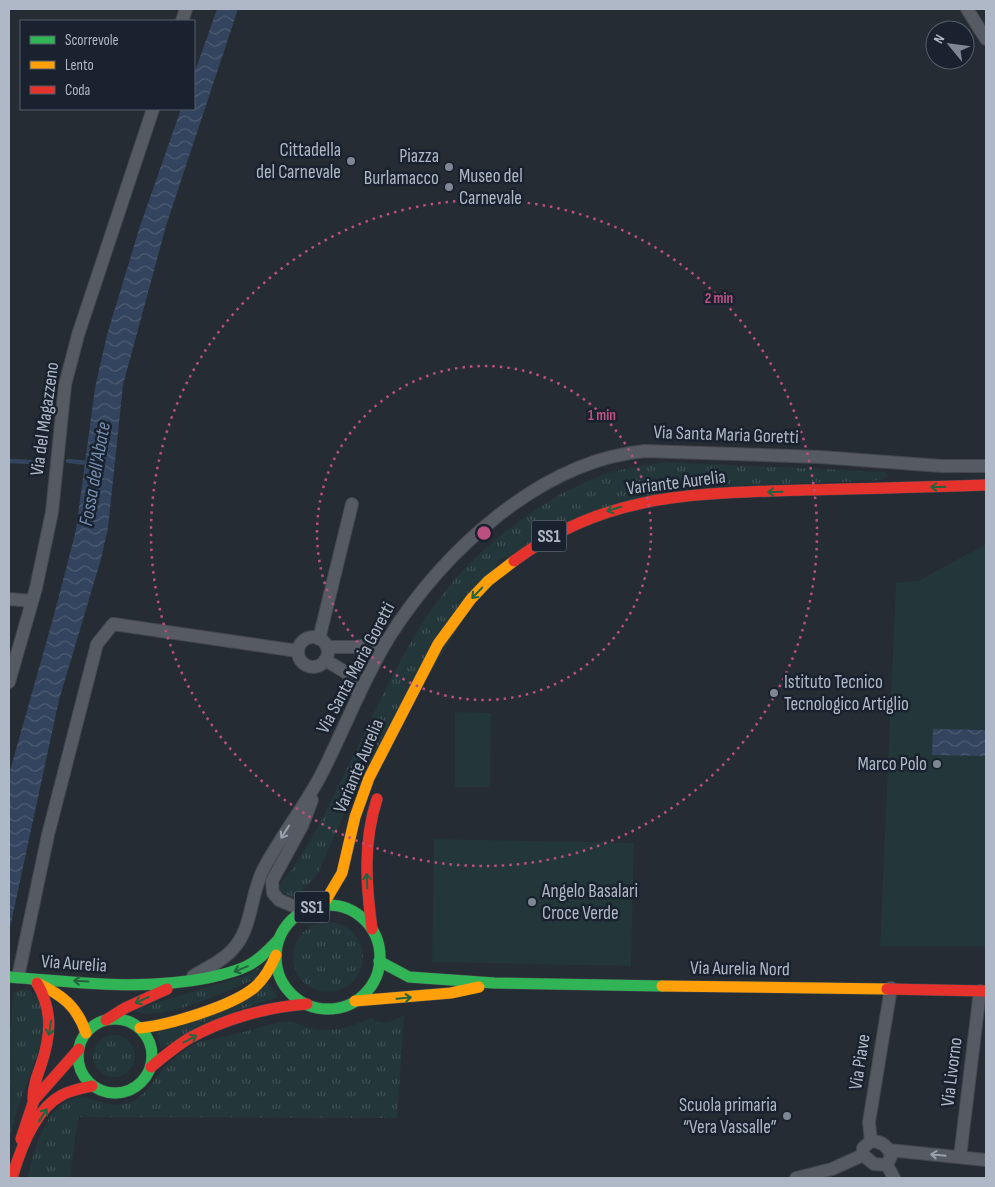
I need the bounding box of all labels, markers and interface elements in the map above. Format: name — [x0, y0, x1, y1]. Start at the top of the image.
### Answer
legend — [20, 20, 195, 110]
north arrow — [925, 20, 975, 70]
text: Scorrevole — [65, 31, 119, 50]
text: N — [930, 32, 948, 46]
text: Lento — [65, 56, 94, 75]
text: Coda — [65, 81, 91, 100]
place label: Cittadella del Carnevale — [256, 139, 341, 184]
place label: Piazza Burlamacco — [364, 145, 439, 190]
marker: Cittadella del Carnevale — [345, 155, 357, 167]
marker: Piazza Burlamacco — [443, 161, 455, 173]
place label: Museo del Carnevale — [459, 165, 523, 210]
marker: Museo del Carnevale — [443, 181, 455, 193]
text: 2 min — [705, 289, 733, 308]
street label: Via del Magazzeno — [26, 361, 64, 477]
text: 1 min — [588, 406, 616, 425]
water label: Fossa dell'Abate — [74, 420, 116, 528]
street label: Via Santa Maria Goretti — [653, 421, 799, 449]
street label: Variante Aurelia — [625, 466, 727, 500]
one-way arrow — [930, 482, 946, 492]
one-way arrow — [767, 487, 783, 496]
one-way arrow — [606, 504, 622, 514]
road number: SS1 — [532, 520, 566, 552]
centre of rings — [475, 524, 493, 542]
one-way arrow — [471, 586, 483, 599]
street label: Via Santa Maria Goretti — [312, 598, 400, 738]
place label: Istituto Tecnico Tecnologico Artiglio — [784, 671, 909, 716]
marker: Istituto Tecnico Tecnologico Artiglio — [768, 687, 780, 699]
street label: Variante Aurelia — [329, 716, 389, 816]
place label: Marco Polo — [857, 753, 927, 776]
marker: Marco Polo — [931, 758, 943, 770]
one-way arrow — [280, 825, 290, 839]
one-way arrow — [362, 873, 372, 889]
place label: Angelo Basalari Croce Verde — [541, 880, 638, 925]
road number: SS1 — [294, 892, 330, 922]
marker: Angelo Basalari Croce Verde — [526, 896, 538, 908]
street label: Via Aurelia — [40, 950, 108, 978]
street label: Via Aurelia Nord — [690, 957, 790, 981]
one-way arrow — [234, 965, 249, 974]
one-way arrow — [73, 977, 89, 986]
one-way arrow — [395, 993, 411, 1003]
one-way arrow — [135, 995, 150, 1005]
one-way arrow — [44, 1020, 54, 1036]
one-way arrow — [183, 1033, 197, 1043]
street label: Via Piave — [844, 1033, 876, 1091]
street label: Via Livorno — [936, 1036, 968, 1108]
place label: Scuola primaria “Vera Vassalle” — [679, 1094, 777, 1139]
one-way arrow — [38, 1108, 48, 1122]
marker: Scuola primaria “Vera Vassalle” — [781, 1110, 793, 1122]
one-way arrow — [930, 1150, 946, 1160]

